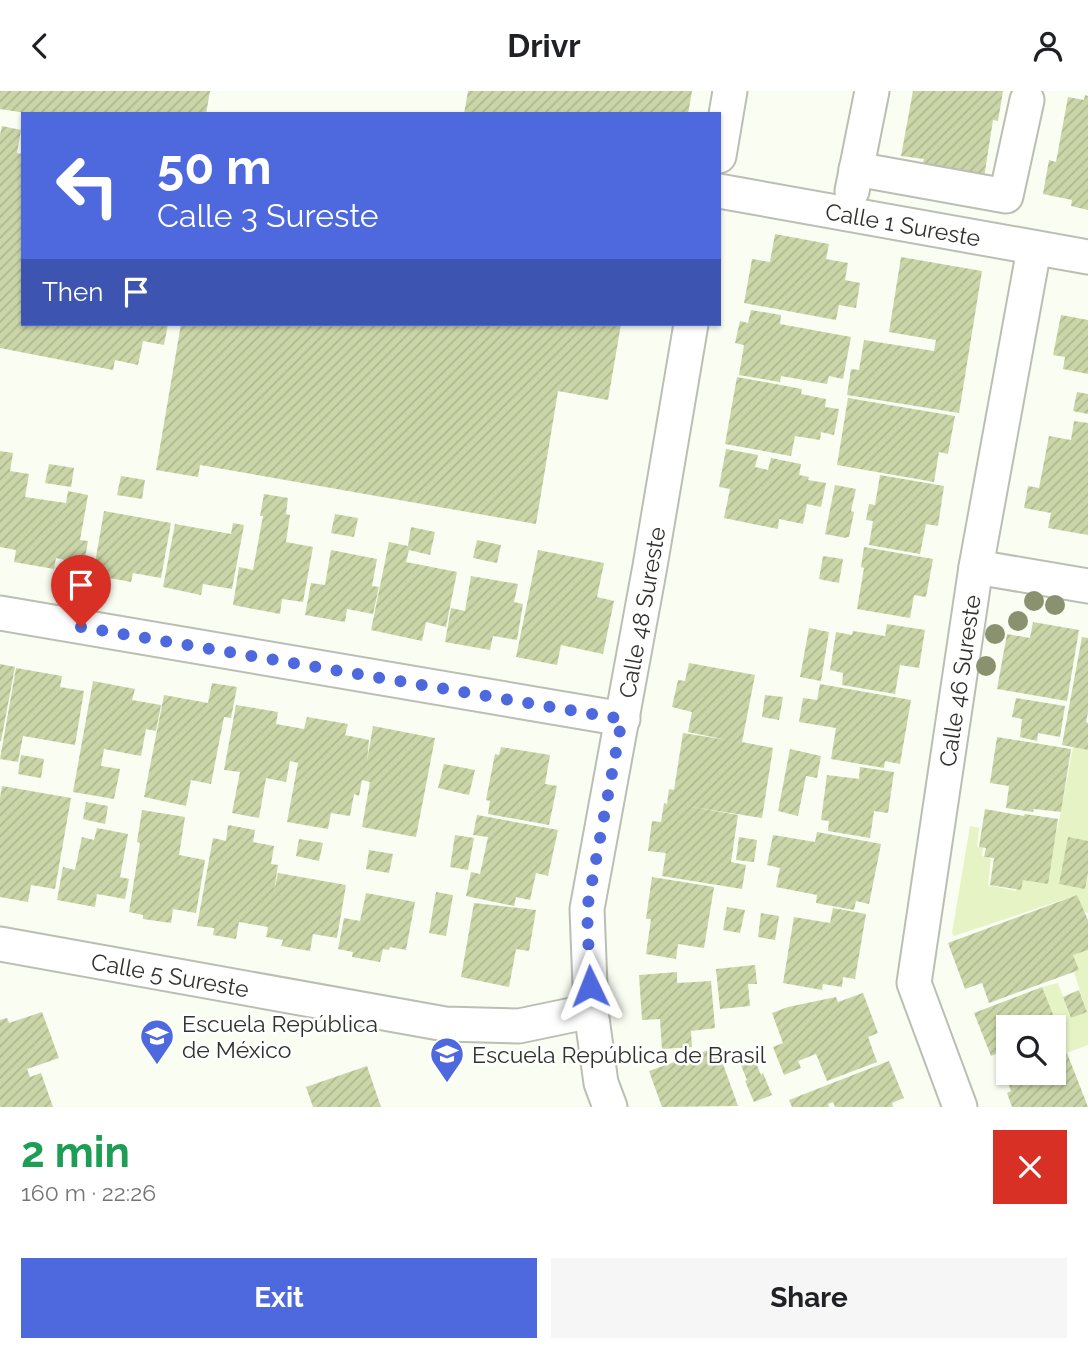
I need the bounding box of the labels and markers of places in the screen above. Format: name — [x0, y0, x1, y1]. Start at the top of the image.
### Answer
pin — [51, 555, 111, 627]
place label: Escuela República de México — [182, 1010, 378, 1063]
school or university icon: Escuela República de México — [138, 1017, 176, 1066]
school or university icon: Escuela República de Brasil — [428, 1035, 466, 1084]
place label: Escuela República de Brasil — [472, 1041, 767, 1068]

